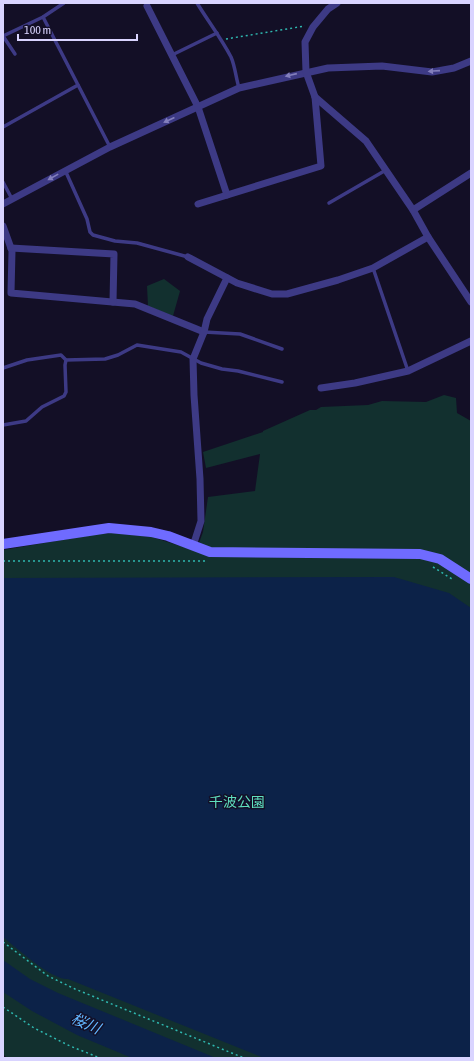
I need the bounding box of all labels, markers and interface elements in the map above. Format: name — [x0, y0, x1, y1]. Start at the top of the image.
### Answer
scale bar — [18, 16, 137, 42]
text: 100 m — [24, 23, 51, 37]
one-way arrow — [428, 67, 440, 74]
one-way arrow — [285, 73, 297, 79]
one-way arrow — [164, 117, 175, 123]
one-way arrow — [47, 174, 59, 180]
park label: 千波公園 — [209, 794, 265, 810]
water label: 桜川 — [69, 1009, 105, 1038]

